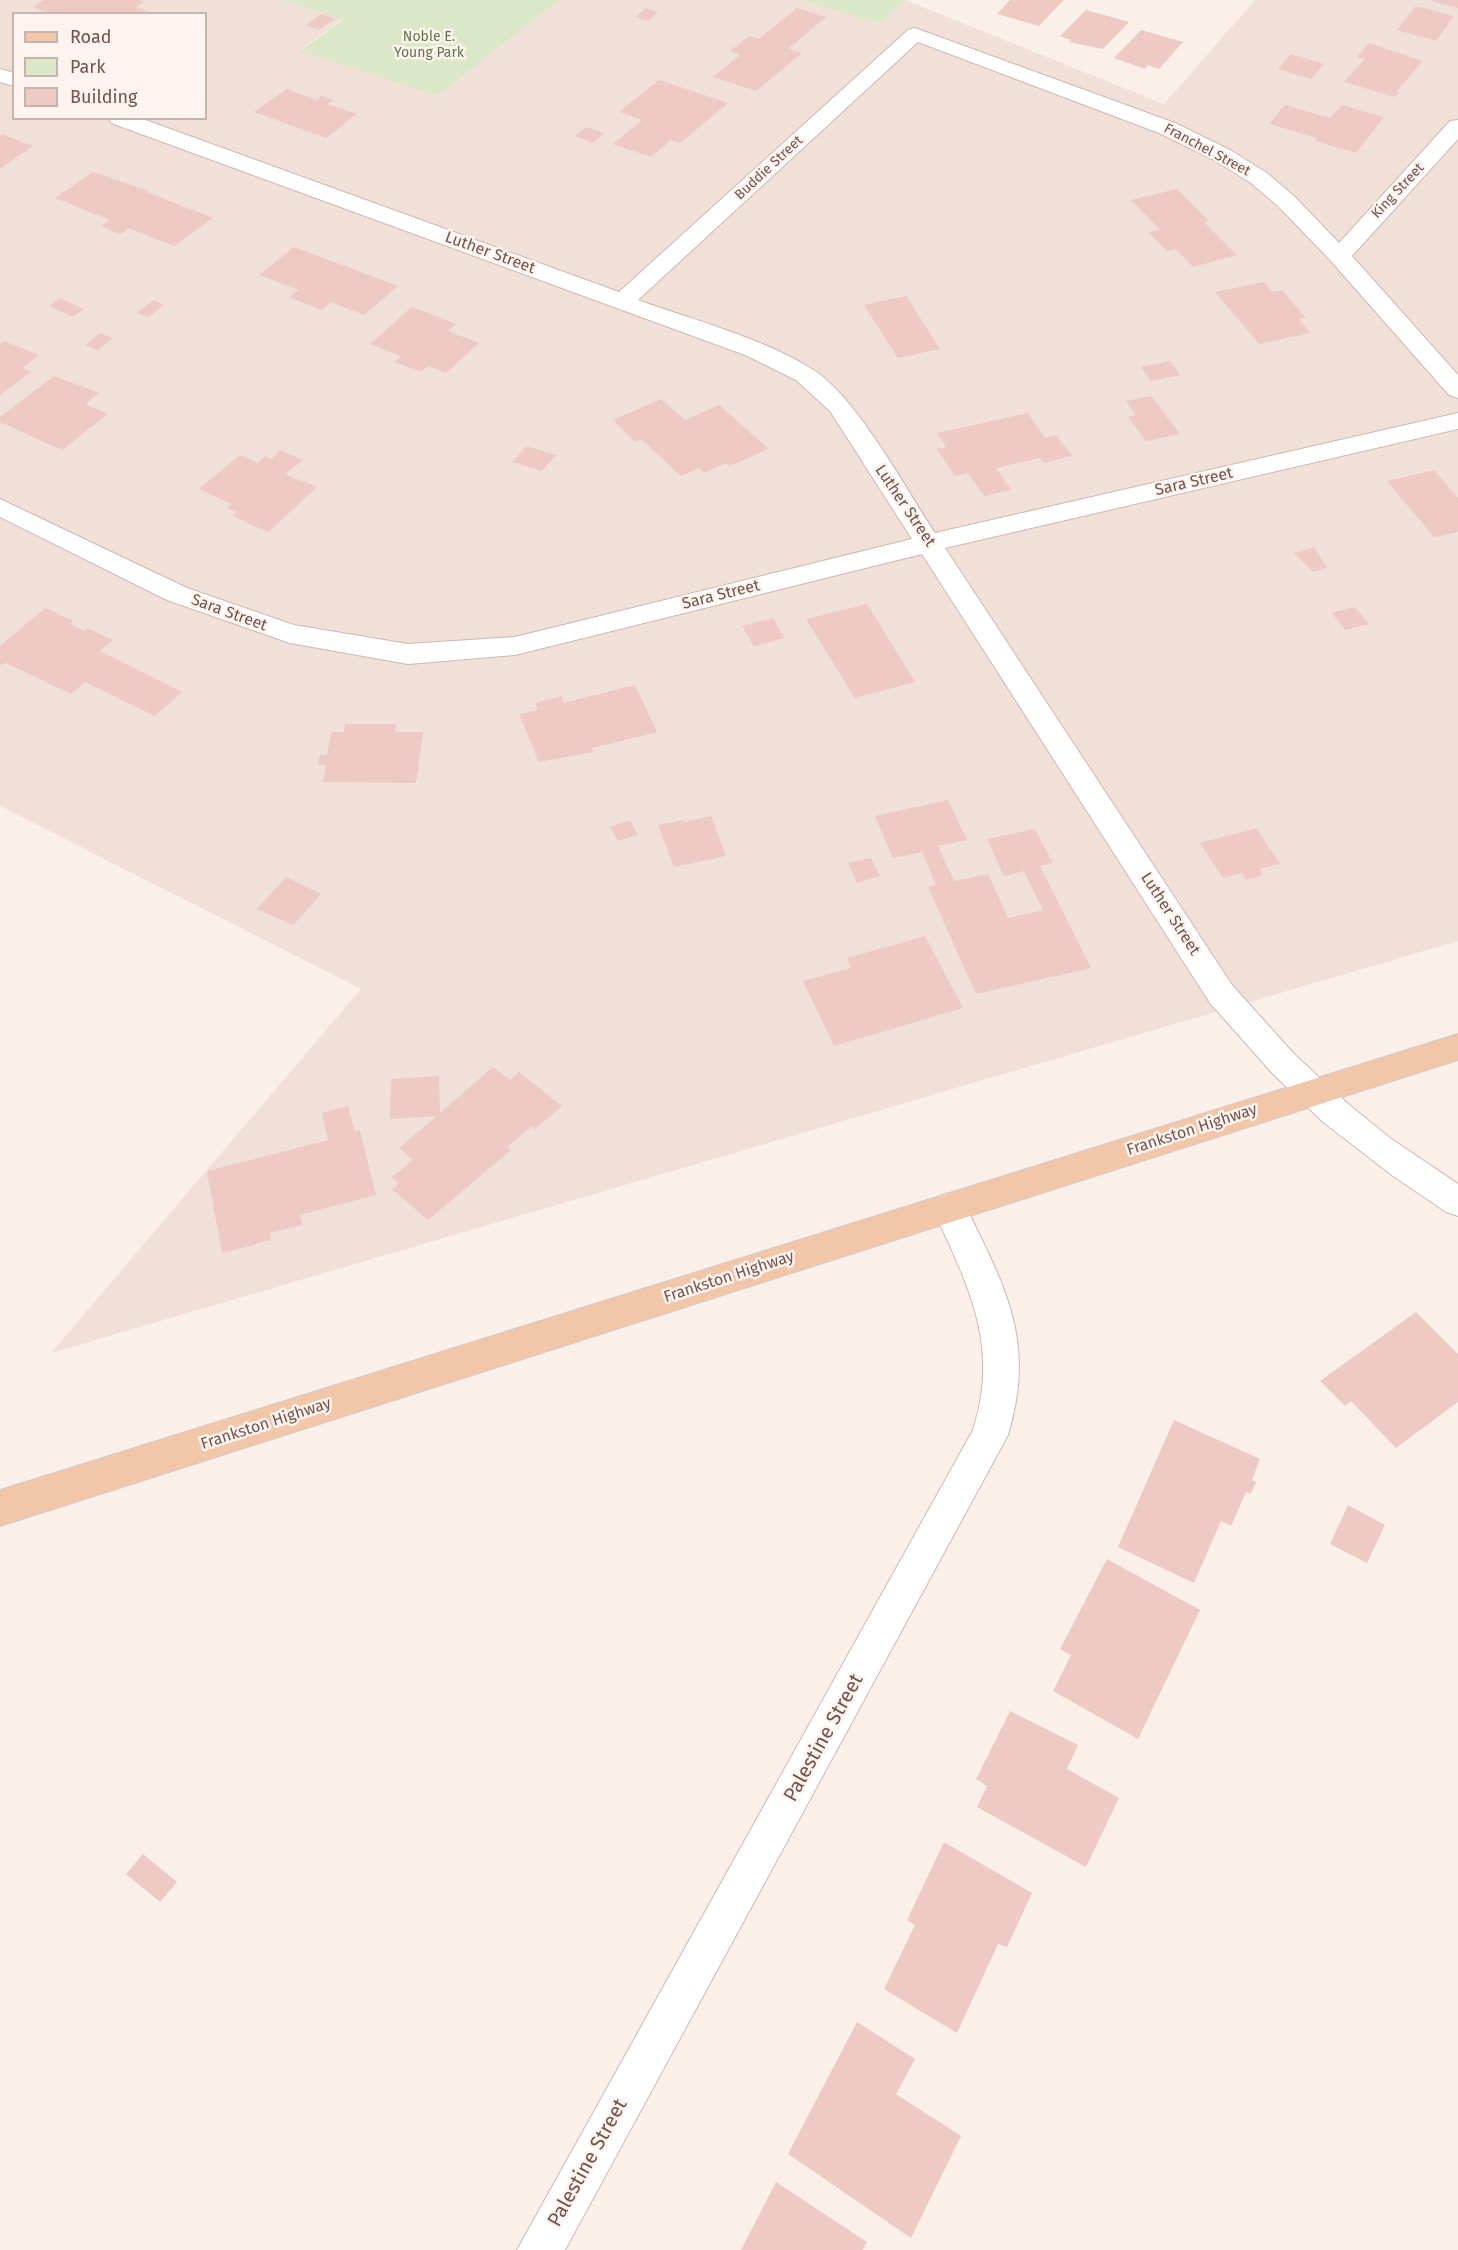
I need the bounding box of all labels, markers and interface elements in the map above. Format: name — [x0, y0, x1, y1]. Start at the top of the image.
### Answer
legend — [12, 12, 207, 120]
text: Road — [70, 26, 112, 48]
park label: Noble E. Young Park — [394, 29, 464, 62]
text: Park — [70, 56, 105, 78]
text: Building — [70, 86, 137, 108]
street label: Franchel Street — [1161, 120, 1253, 180]
street label: Buddie Street — [732, 132, 806, 204]
street label: King Street — [1368, 160, 1428, 222]
street label: Luther Street — [442, 228, 538, 278]
street label: Luther Street — [871, 461, 939, 551]
street label: Sara Street — [1153, 464, 1235, 500]
street label: Sara Street — [680, 576, 762, 614]
street label: Sara Street — [188, 590, 270, 636]
street label: Luther Street — [1136, 869, 1204, 959]
street label: Frankston Highway — [1124, 1100, 1260, 1160]
street label: Frankston Highway — [661, 1247, 797, 1307]
street label: Frankston Highway — [198, 1394, 334, 1454]
street label: Palestine Street — [779, 1670, 869, 1806]
street label: Palestine Street — [543, 2095, 633, 2231]

